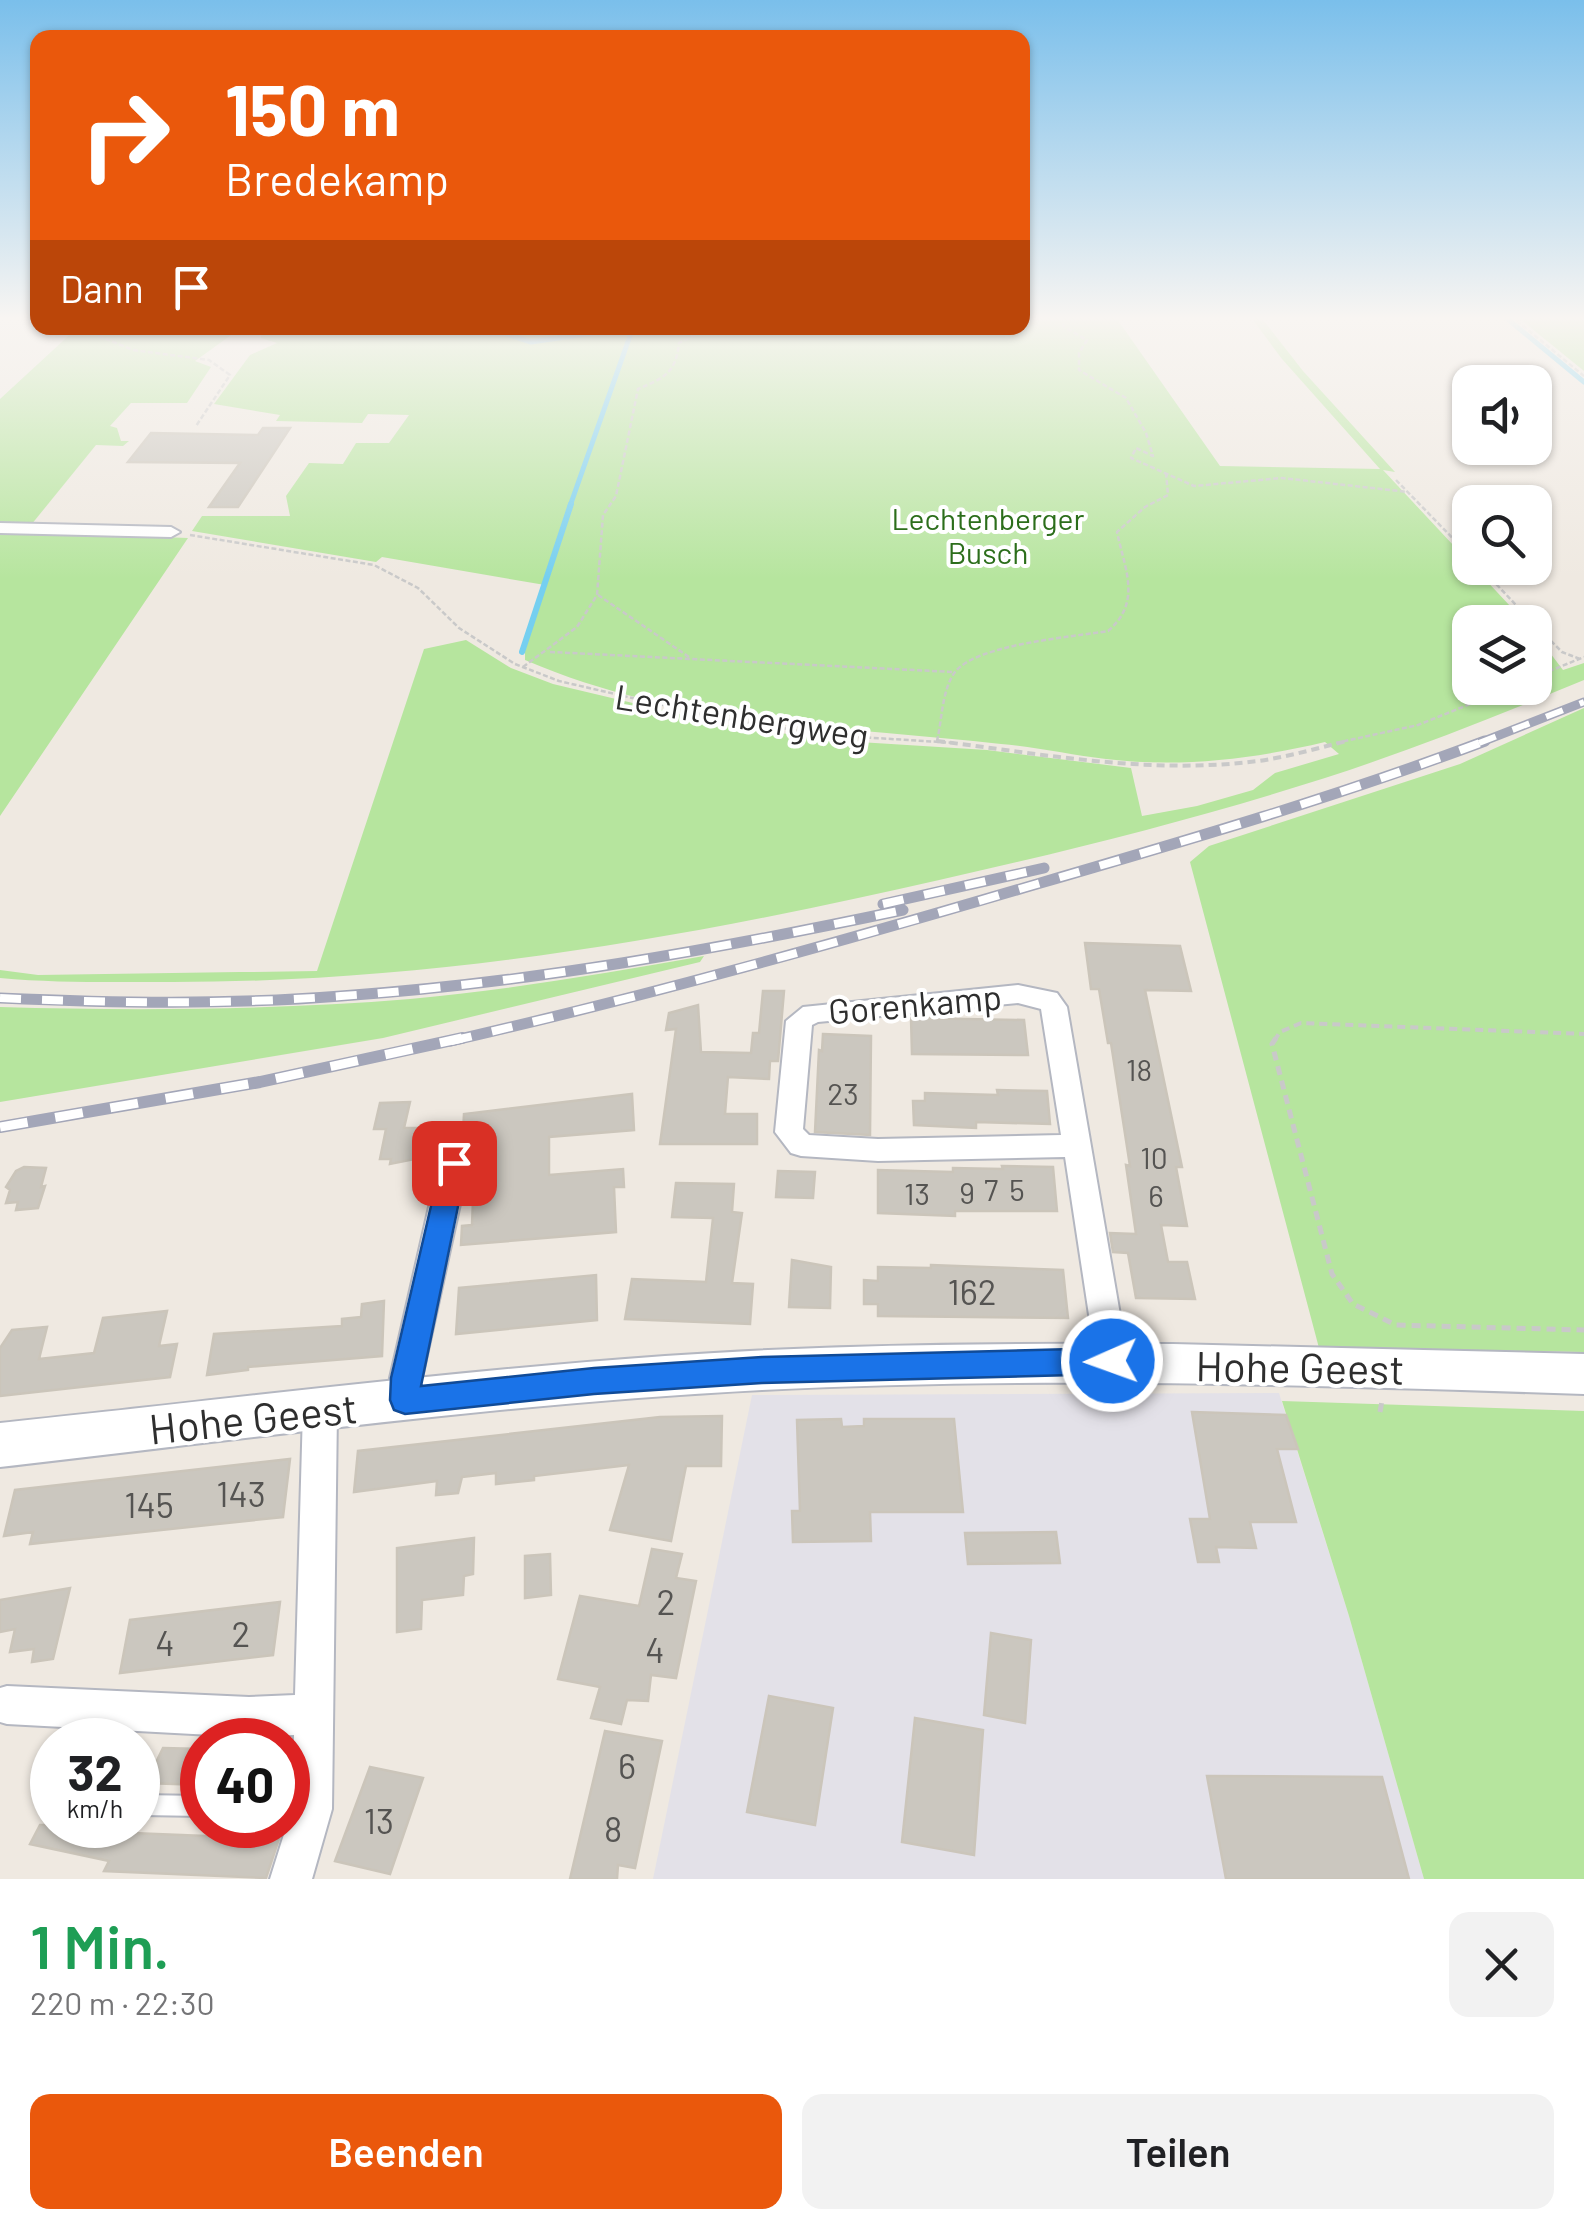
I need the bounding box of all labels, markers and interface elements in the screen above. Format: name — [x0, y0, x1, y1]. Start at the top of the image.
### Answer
text: 150 m — [225, 66, 400, 150]
icon: right — [60, 70, 190, 200]
text: Bredekamp — [225, 151, 449, 205]
icon: arrive — [164, 260, 219, 315]
text: Dann — [60, 265, 144, 311]
map controls — [1452, 365, 1552, 705]
button: sound — [1452, 365, 1552, 465]
button: search — [1452, 485, 1552, 585]
park label: Lechtenberger Busch — [891, 500, 1085, 570]
button: layers — [1452, 605, 1552, 705]
street label: Lechtenbergweg — [612, 674, 872, 756]
street label: Gorenkamp — [827, 975, 1003, 1031]
house number: 18 — [1126, 1051, 1152, 1087]
house number: 23 — [827, 1075, 859, 1111]
pin — [412, 1121, 497, 1206]
icon: arrive — [427, 1136, 482, 1191]
house number: 10 — [1140, 1139, 1168, 1175]
house number: 7 — [984, 1171, 998, 1207]
house number: 5 — [1009, 1171, 1025, 1207]
house number: 9 — [959, 1174, 975, 1210]
house number: 13 — [904, 1175, 930, 1211]
house number: 6 — [1148, 1177, 1164, 1213]
house number: 162 — [947, 1270, 997, 1312]
position arrow — [1060, 1309, 1164, 1413]
street label: Hohe Geest — [1195, 1339, 1405, 1393]
street label: Hohe Geest — [146, 1381, 360, 1453]
house number: 143 — [216, 1472, 266, 1514]
house number: 145 — [124, 1483, 174, 1525]
house number: 2 — [657, 1580, 675, 1622]
house number: 2 — [232, 1612, 250, 1654]
house number: 4 — [155, 1621, 175, 1663]
house number: 4 — [645, 1628, 665, 1670]
speed limit sign: 40 — [180, 1718, 310, 1848]
text: 32 — [67, 1741, 122, 1801]
house number: 6 — [618, 1744, 636, 1786]
text: km/h — [67, 1793, 123, 1823]
house number: 13 — [364, 1799, 394, 1841]
house number: 8 — [604, 1807, 622, 1849]
text: 1 Min. — [30, 1909, 170, 1981]
button: close — [1449, 1912, 1554, 2017]
text: 220 m · 22:30 — [30, 1983, 214, 2021]
button: Beenden — [30, 2094, 782, 2209]
button: Teilen — [802, 2094, 1554, 2209]

